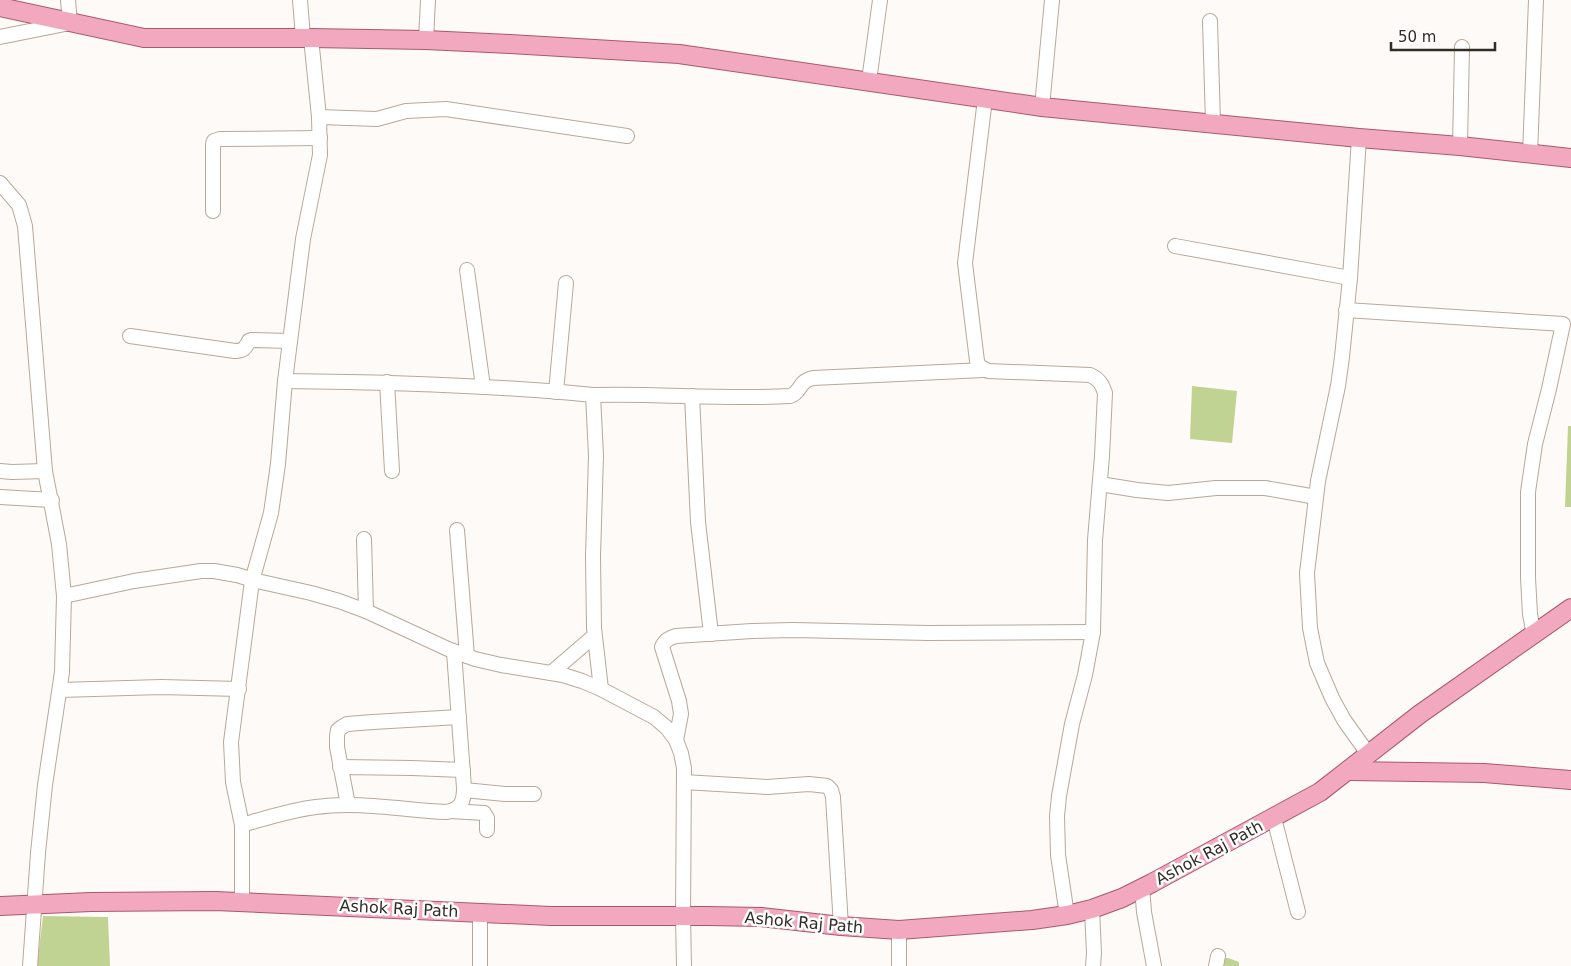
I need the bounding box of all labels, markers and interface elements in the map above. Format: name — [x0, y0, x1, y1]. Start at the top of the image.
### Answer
scale bar — [1391, 20, 1495, 52]
text: 50 m — [1398, 28, 1436, 46]
street label: Ashok Raj Path — [1152, 816, 1266, 889]
street label: Ashok Raj Path — [339, 896, 459, 921]
street label: Ashok Raj Path — [744, 908, 864, 937]

